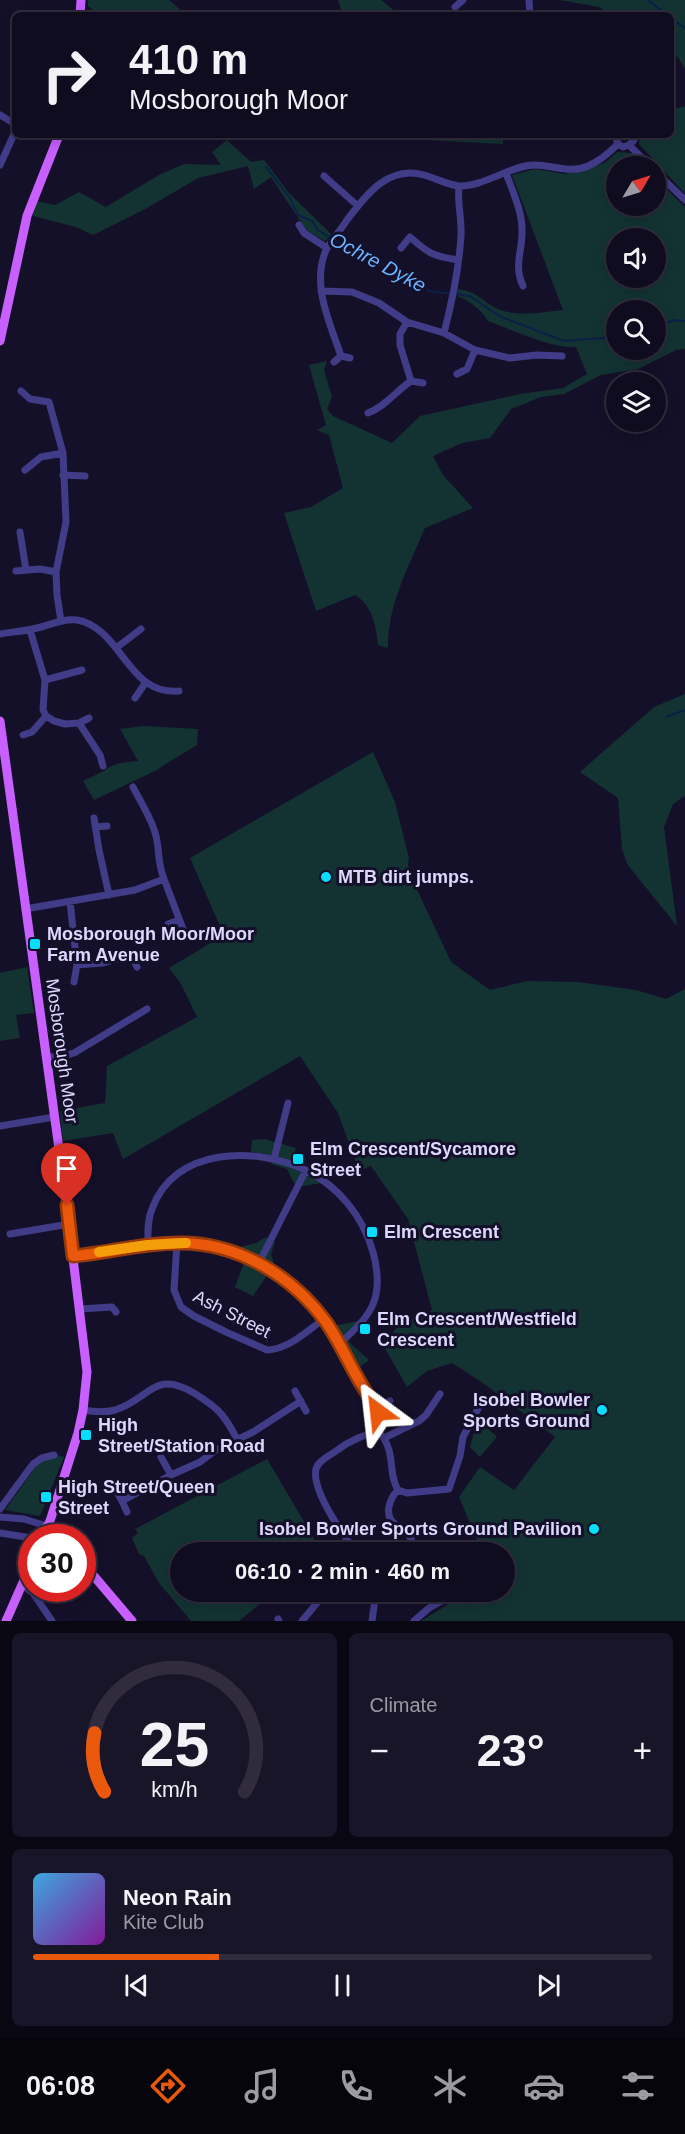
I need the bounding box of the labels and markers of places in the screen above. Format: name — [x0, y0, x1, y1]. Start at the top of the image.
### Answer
place label: MTB dirt jumps. — [338, 867, 474, 887]
marker: MTB dirt jumps. — [319, 870, 333, 884]
place label: Mosborough Moor/Moor Farm Avenue — [47, 924, 254, 965]
marker: Mosborough Moor/Moor Farm Avenue — [28, 937, 42, 951]
place label: Elm Crescent/Sycamore Street — [310, 1139, 516, 1180]
pin — [41, 1143, 92, 1205]
marker: Elm Crescent/Sycamore Street — [291, 1152, 305, 1166]
place label: Elm Crescent — [384, 1222, 499, 1242]
marker: Elm Crescent — [365, 1225, 379, 1239]
place label: Elm Crescent/Westfield Crescent — [377, 1309, 577, 1350]
marker: Elm Crescent/Westfield Crescent — [358, 1322, 372, 1336]
place label: Isobel Bowler Sports Ground — [463, 1390, 590, 1431]
marker: Isobel Bowler Sports Ground — [595, 1403, 609, 1417]
place label: High Street/Station Road — [98, 1415, 265, 1456]
marker: High Street/Station Road — [79, 1428, 93, 1442]
place label: High Street/Queen Street — [58, 1477, 215, 1518]
marker: High Street/Queen Street — [39, 1490, 53, 1504]
place label: Isobel Bowler Sports Ground Pavilion — [259, 1519, 582, 1539]
marker: Isobel Bowler Sports Ground Pavilion — [587, 1522, 601, 1536]

